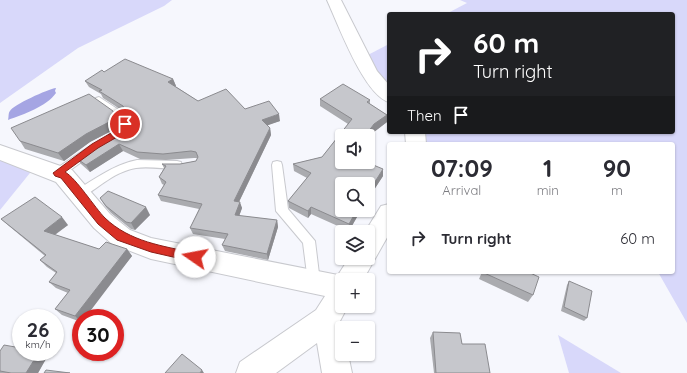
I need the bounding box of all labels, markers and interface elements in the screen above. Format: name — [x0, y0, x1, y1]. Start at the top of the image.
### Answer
text: 60 m — [473, 25, 539, 60]
icon: right — [407, 28, 459, 80]
text: Turn right — [473, 60, 553, 83]
icon: arrive — [450, 104, 472, 126]
text: Then — [407, 106, 442, 125]
pin — [108, 107, 142, 141]
icon: arrive — [114, 113, 136, 135]
map controls — [335, 129, 375, 361]
button: sound — [335, 129, 375, 169]
text: 07:09 — [431, 153, 493, 183]
text: 1 — [543, 153, 552, 183]
text: 90 — [603, 153, 631, 183]
button: search — [335, 177, 375, 217]
text: Arrival — [442, 182, 481, 198]
text: min — [537, 182, 559, 198]
text: m — [611, 182, 623, 198]
button: layers — [335, 225, 375, 265]
icon: right — [407, 227, 429, 249]
text: Turn right — [441, 229, 512, 248]
text: 60 m — [620, 229, 655, 248]
position arrow — [174, 236, 216, 278]
button: + — [335, 273, 375, 313]
speed limit sign: 30 — [72, 309, 124, 361]
text: 26 — [27, 317, 49, 342]
button: − — [335, 321, 375, 361]
text: km/h — [25, 338, 51, 351]

